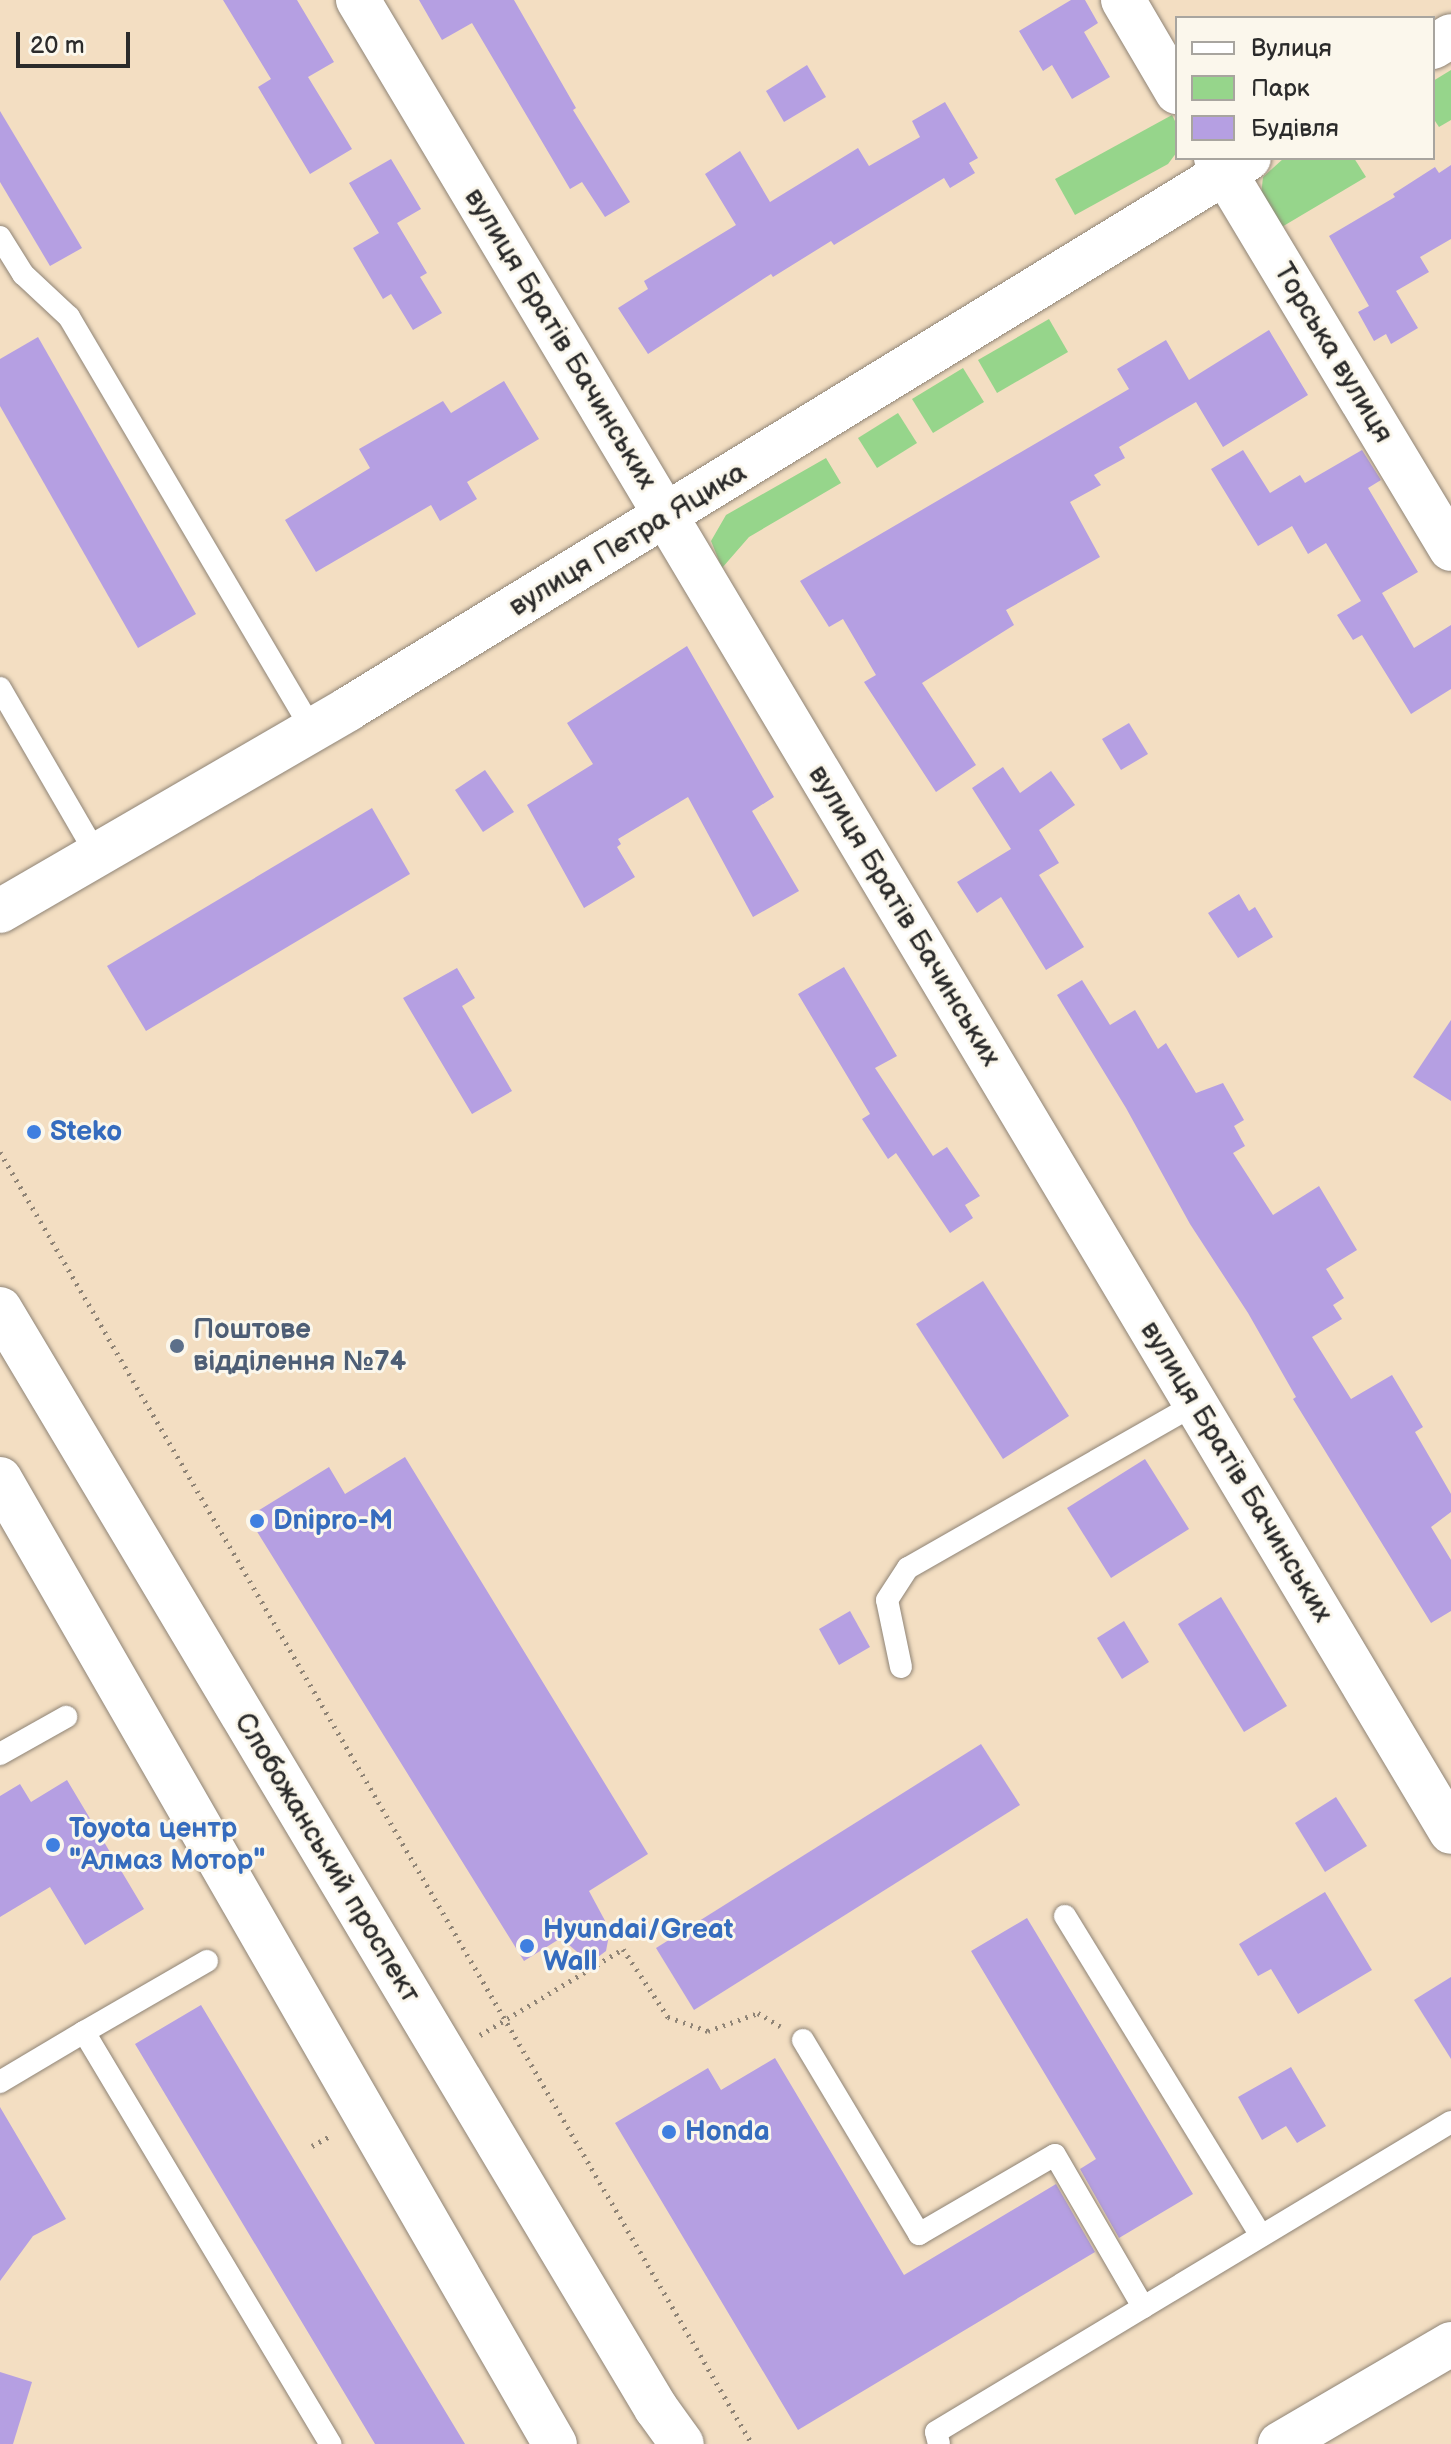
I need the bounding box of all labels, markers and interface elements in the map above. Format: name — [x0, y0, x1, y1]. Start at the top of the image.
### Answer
scale bar — [20, 16, 134, 66]
legend — [1175, 16, 1435, 160]
text: 20 m — [30, 31, 85, 60]
text: Вулиця — [1251, 34, 1332, 63]
text: Парк — [1251, 74, 1309, 103]
text: Будівля — [1251, 114, 1339, 143]
street label: вулиця Братів Бачинських — [457, 182, 663, 496]
street label: Торська вулиця — [1266, 257, 1400, 449]
street label: вулиця Петра Яцика — [503, 456, 753, 624]
street label: вулиця Братів Бачинських — [801, 759, 1007, 1073]
place label: Steko — [50, 1115, 122, 1149]
marker: Steko — [25, 1123, 43, 1141]
place label: Поштове відділення №74 — [193, 1313, 406, 1379]
street label: вулиця Братів Бачинських — [1133, 1315, 1339, 1629]
marker: Поштове відділення №74 — [168, 1337, 186, 1355]
place label: Dnipro-M — [273, 1504, 393, 1538]
marker: Dnipro-M — [248, 1512, 266, 1530]
street label: Слобожанський проспект — [227, 1707, 427, 2009]
place label: Toyota центр "Алмаз Мотор" — [69, 1812, 266, 1878]
marker: Toyota центр "Алмаз Мотор" — [44, 1836, 62, 1854]
place label: Hyundai/Great Wall — [543, 1913, 733, 1979]
marker: Hyundai/Great Wall — [518, 1937, 536, 1955]
place label: Honda — [685, 2115, 770, 2149]
marker: Honda — [660, 2123, 678, 2141]

